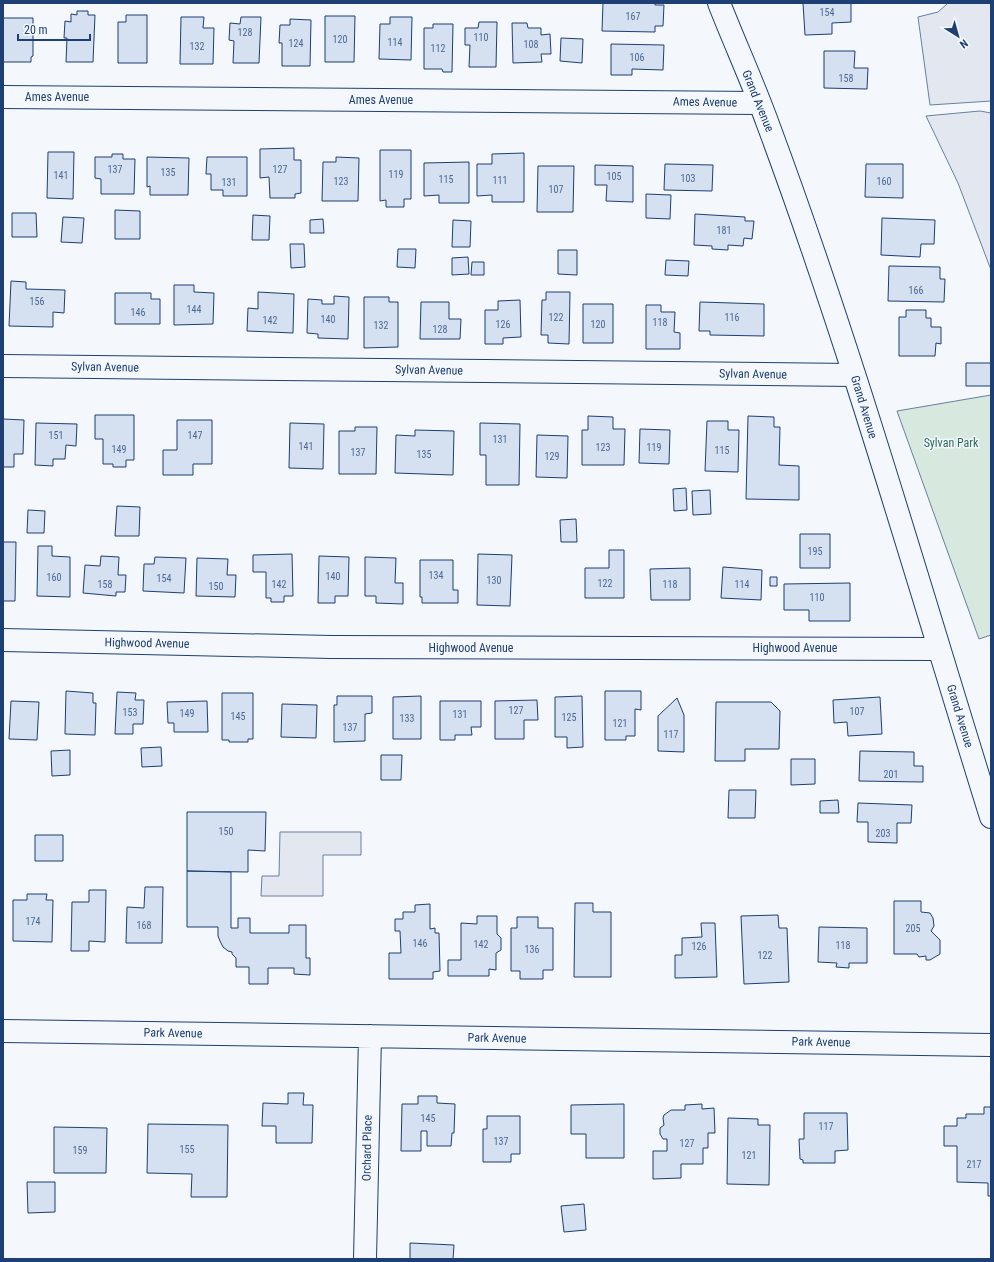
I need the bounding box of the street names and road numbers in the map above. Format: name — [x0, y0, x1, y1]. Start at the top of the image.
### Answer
street label: Grand Avenue — [739, 68, 777, 134]
street label: Ames Avenue — [25, 90, 90, 104]
street label: Ames Avenue — [349, 93, 414, 107]
street label: Ames Avenue — [673, 94, 738, 110]
street label: Sylvan Avenue — [71, 359, 139, 375]
street label: Sylvan Avenue — [395, 362, 463, 378]
street label: Sylvan Avenue — [719, 366, 787, 382]
street label: Grand Avenue — [848, 374, 880, 441]
street label: Highwood Avenue — [104, 635, 190, 651]
street label: Highwood Avenue — [428, 641, 514, 655]
street label: Highwood Avenue — [752, 641, 838, 655]
street label: Grand Avenue — [944, 683, 976, 750]
street label: Park Avenue — [144, 1025, 203, 1041]
street label: Park Avenue — [468, 1030, 527, 1046]
street label: Park Avenue — [792, 1034, 851, 1050]
street label: Orchard Place — [359, 1114, 375, 1181]

